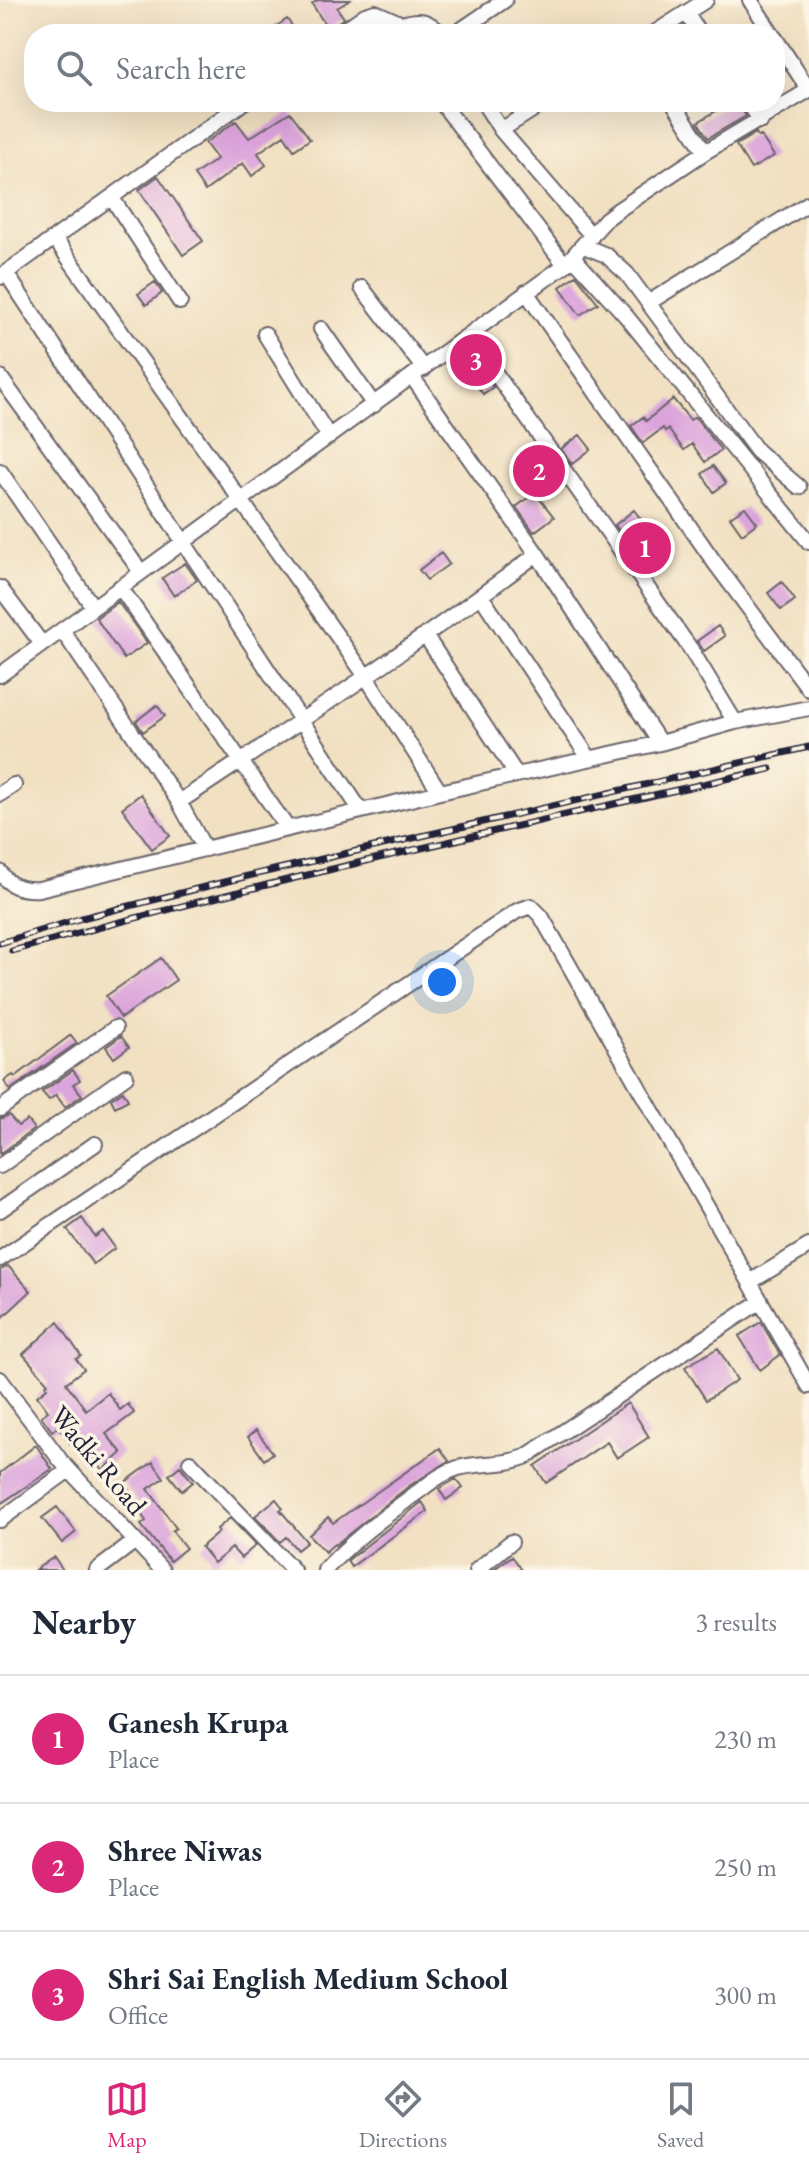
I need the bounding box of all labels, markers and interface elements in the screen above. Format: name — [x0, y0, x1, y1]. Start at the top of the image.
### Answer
search box — [24, 24, 785, 112]
icon: search — [52, 46, 96, 90]
text: Search here — [116, 49, 246, 88]
pin: 3 — [450, 330, 502, 390]
pin: 2 — [513, 441, 565, 501]
pin: 1 — [619, 518, 671, 578]
your location — [422, 962, 462, 1002]
street label: Wadki Road — [43, 1398, 156, 1523]
text: Nearby — [32, 1600, 136, 1644]
text: 3 results — [696, 1605, 777, 1639]
text: Ganesh Krupa — [108, 1703, 288, 1742]
text: 1 — [51, 1722, 65, 1756]
text: 230 m — [714, 1722, 777, 1756]
text: Place — [108, 1742, 159, 1776]
text: Shree Niwas — [108, 1831, 262, 1870]
text: 2 — [51, 1850, 65, 1884]
text: 250 m — [714, 1850, 777, 1884]
text: Place — [108, 1870, 159, 1904]
text: Shri Sai English Medium School — [108, 1959, 508, 1998]
text: 3 — [51, 1978, 65, 2012]
text: 300 m — [714, 1978, 777, 2012]
text: Office — [108, 1998, 168, 2032]
tab: Map — [105, 2077, 149, 2154]
tab: Directions — [359, 2077, 447, 2154]
tab: Saved — [657, 2077, 704, 2154]

